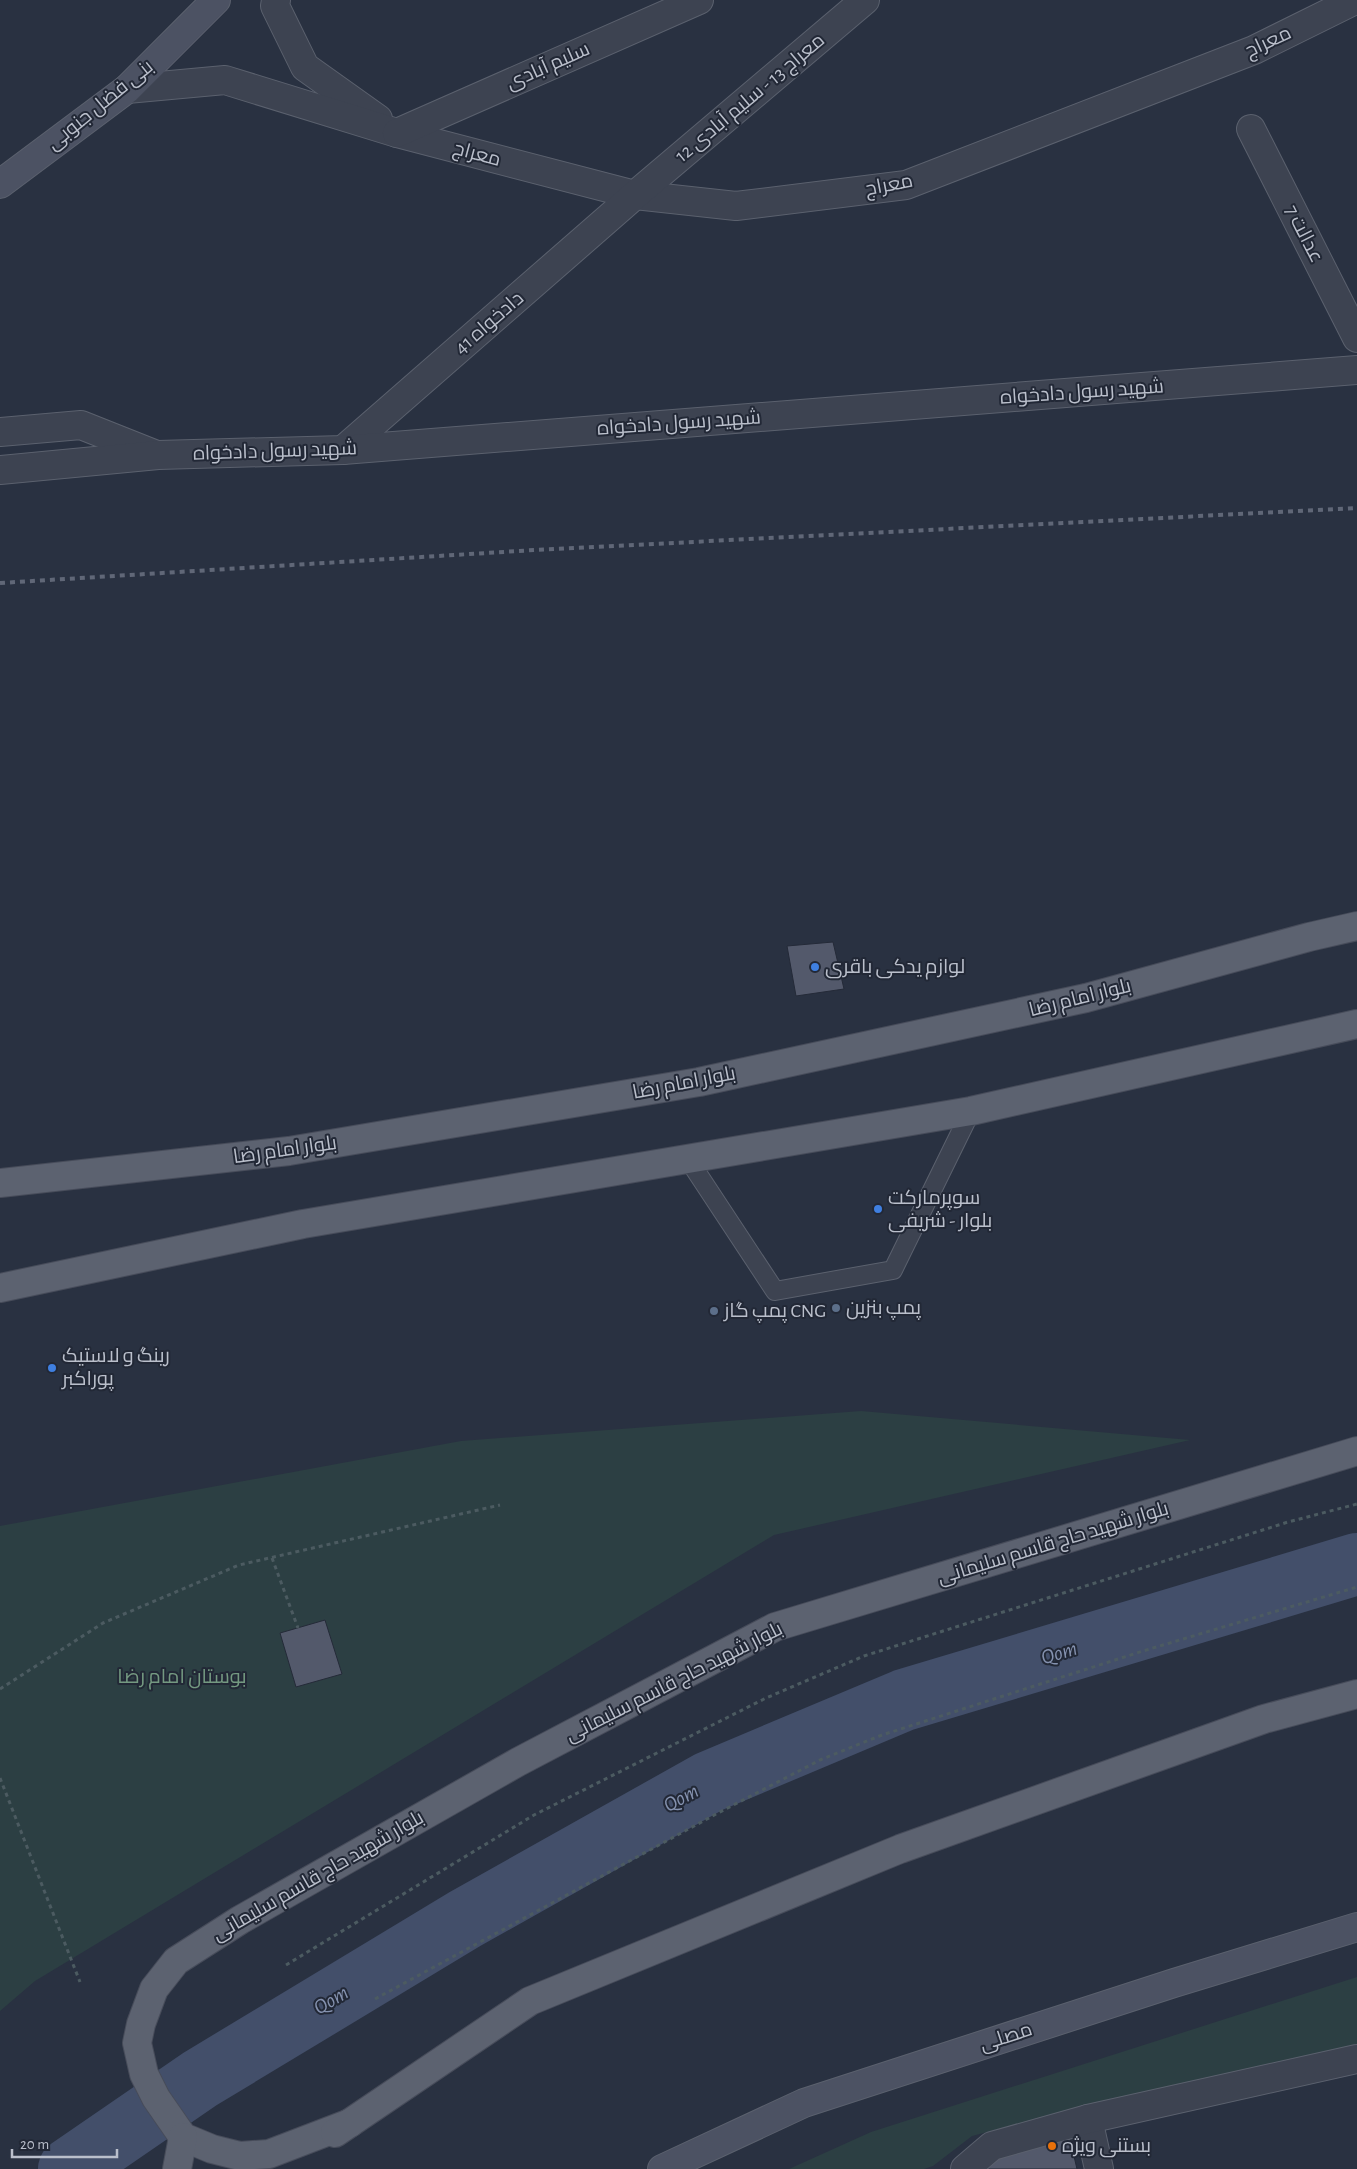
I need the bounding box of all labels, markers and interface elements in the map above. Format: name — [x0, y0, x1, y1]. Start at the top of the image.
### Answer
street label: معراج — [1242, 23, 1295, 64]
street label: معراج 13 - سلیم آبادی 12 — [670, 28, 830, 168]
street label: سلیم آبادی — [502, 37, 594, 96]
street label: بنی فضل جنوبی — [43, 56, 158, 155]
street label: معراج — [450, 138, 503, 173]
street label: معراج — [863, 171, 915, 202]
street label: عدالت 7 — [1281, 202, 1327, 266]
street label: دادخواه 41 — [451, 288, 528, 359]
street label: شهید رسول دادخواه — [999, 376, 1165, 410]
street label: شهید رسول دادخواه — [596, 407, 762, 441]
street label: شهید رسول دادخواه — [193, 438, 357, 466]
place label: لوازم یدکی باقری — [825, 957, 965, 980]
marker: لوازم یدکی باقری — [809, 961, 821, 973]
street label: بلوار امام رضا — [1027, 976, 1134, 1023]
street label: بلوار امام رضا — [631, 1063, 738, 1106]
street label: بلوار امام رضا — [232, 1133, 339, 1170]
place label: سوپرمارکت بلوار - شریفی — [888, 1188, 992, 1233]
marker: سوپرمارکت بلوار - شریفی — [872, 1203, 884, 1215]
place label: پمپ بنزین — [846, 1298, 922, 1320]
place label: پمپ گاز CNG — [723, 1301, 826, 1323]
marker: پمپ بنزین — [830, 1302, 842, 1314]
marker: پمپ گاز CNG — [708, 1305, 720, 1317]
place label: رینگ و لاستیک پوراکبر — [61, 1346, 170, 1391]
marker: رینگ و لاستیک پوراکبر — [46, 1362, 58, 1374]
street label: بلوار شهید حاج قاسم سلیمانی — [935, 1498, 1172, 1591]
street label: بلوار شهید حاج قاسم سلیمانی — [562, 1618, 787, 1748]
water label: Qom — [1038, 1638, 1080, 1668]
park label: بوستان امام رضا — [117, 1667, 247, 1690]
water label: Qom — [660, 1780, 702, 1816]
street label: بلوار شهید حاج قاسم سلیمانی — [209, 1807, 429, 1947]
water label: Qom — [310, 1982, 352, 2018]
street label: مصلی — [977, 2019, 1035, 2057]
scale bar — [12, 2126, 118, 2158]
place label: بستنی ویژه — [1062, 2136, 1151, 2158]
text: 20 m — [20, 2137, 49, 2152]
marker: بستنی ویژه — [1046, 2140, 1058, 2152]

